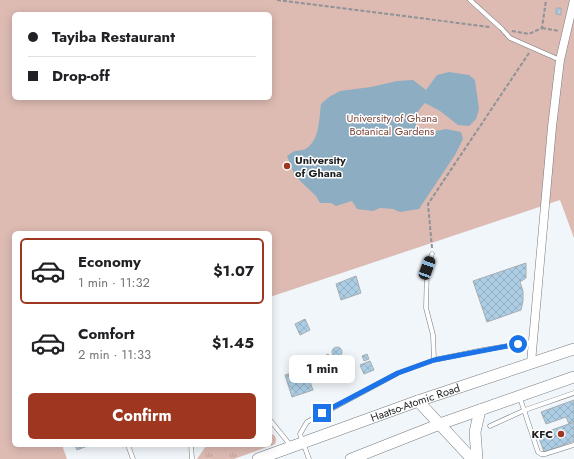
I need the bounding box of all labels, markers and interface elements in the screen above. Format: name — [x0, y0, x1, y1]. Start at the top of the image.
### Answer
text: Tayiba Restaurant — [52, 26, 175, 48]
text: Drop-off — [52, 65, 110, 87]
park label: University of Ghana Botanical Gardens — [347, 110, 437, 139]
place label: University of Ghana — [295, 152, 346, 181]
marker: University of Ghana — [282, 161, 292, 171]
text: Economy — [78, 251, 141, 273]
icon: car — [30, 253, 66, 289]
car — [417, 255, 437, 281]
text: $1.07 — [213, 260, 254, 282]
text: 1 min · 11:32 — [78, 273, 150, 292]
text: Comfort — [78, 323, 135, 345]
icon: car — [30, 325, 66, 361]
text: $1.45 — [212, 332, 254, 354]
route start — [509, 335, 527, 353]
text: 2 min · 11:33 — [78, 345, 151, 364]
callout: 1 min — [289, 355, 355, 383]
text: 1 min — [306, 359, 338, 378]
street label: Haatso-Atomic Road — [368, 380, 462, 426]
button: Confirm — [28, 393, 256, 439]
route end — [313, 404, 331, 422]
place label: KFC — [532, 426, 553, 442]
marker: KFC — [556, 429, 566, 439]

